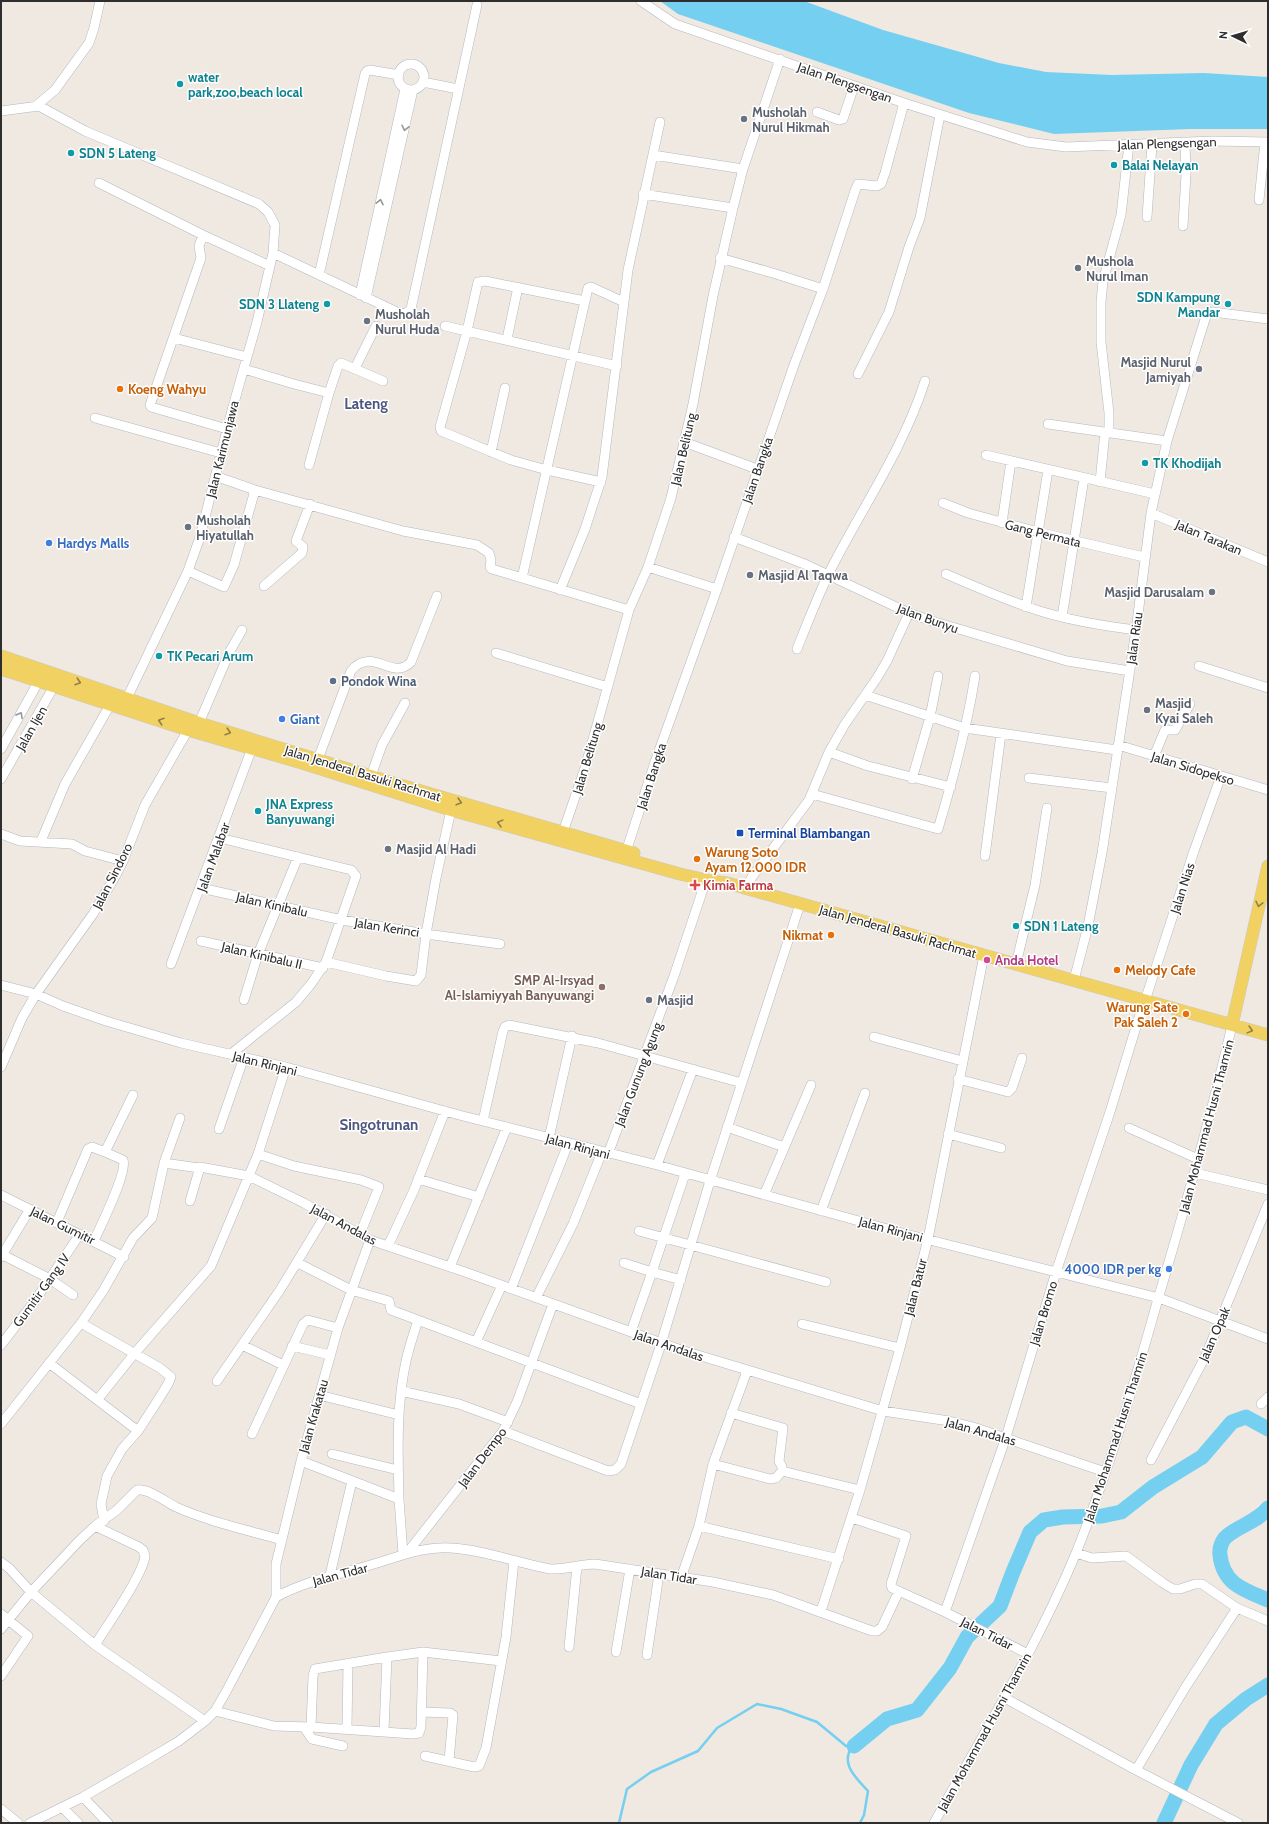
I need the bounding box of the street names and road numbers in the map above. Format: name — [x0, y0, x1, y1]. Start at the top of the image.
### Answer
street label: Jalan Plengsengan — [795, 58, 894, 106]
street label: Jalan Plengsengan — [1116, 133, 1217, 153]
street label: Jalan Karimunjawa — [202, 398, 243, 500]
street label: Jalan Belitung — [667, 411, 699, 488]
street label: Jalan Bangka — [738, 434, 776, 506]
street label: Jalan Tarakan — [1172, 515, 1245, 558]
street label: Gang Permata — [1003, 516, 1083, 550]
street label: Jalan Bunyu — [894, 599, 961, 637]
street label: Jalan Riau — [1122, 611, 1146, 666]
street label: Jalan Ijen — [11, 703, 51, 755]
street label: Jalan Belitung — [568, 720, 606, 797]
street label: Jalan Bangka — [632, 740, 669, 812]
street label: Jalan Jenderal Basuki Rachmat — [282, 741, 444, 805]
street label: Jalan Sidopekso — [1149, 748, 1236, 788]
street label: Jalan Malabar — [193, 819, 233, 895]
street label: Jalan Sindoro — [88, 840, 135, 913]
street label: Jalan Nias — [1166, 860, 1198, 916]
street label: Jalan Kinibalu — [234, 888, 309, 920]
street label: Jalan Jenderal Basuki Rachmat — [817, 901, 979, 961]
street label: Jalan Kerinci — [353, 914, 420, 940]
street label: Jalan Kinibalu II — [219, 938, 304, 972]
street label: Jalan Gunung Agung — [610, 1019, 665, 1129]
street label: Jalan Mohammad Husni Thamrin — [1175, 1038, 1237, 1215]
street label: Jalan Rinjani — [230, 1047, 299, 1080]
street label: Jalan Rinjani — [543, 1130, 612, 1163]
street label: Jalan Andalas — [307, 1199, 380, 1248]
street label: Jalan Gumitir — [27, 1202, 99, 1248]
street label: Jalan Rinjani — [856, 1213, 925, 1246]
street label: Gumitir Gang IV — [9, 1250, 73, 1330]
street label: Jalan Batur — [900, 1256, 930, 1318]
street label: Jalan Bromo — [1025, 1279, 1060, 1348]
street label: Jalan Opak — [1194, 1304, 1233, 1365]
street label: Jalan Andalas — [631, 1325, 706, 1365]
street label: Jalan Mohammad Husni Thamrin — [1079, 1350, 1150, 1525]
street label: Jalan Krakatau — [295, 1377, 331, 1456]
street label: Jalan Andalas — [943, 1413, 1019, 1449]
street label: Jalan Dempo — [454, 1424, 510, 1491]
street label: Jalan Tidar — [310, 1559, 370, 1589]
street label: Jalan Tidar — [639, 1563, 699, 1587]
street label: Jalan Tidar — [958, 1613, 1016, 1653]
street label: Jalan Mohammad Husni Thamrin — [933, 1650, 1034, 1815]

